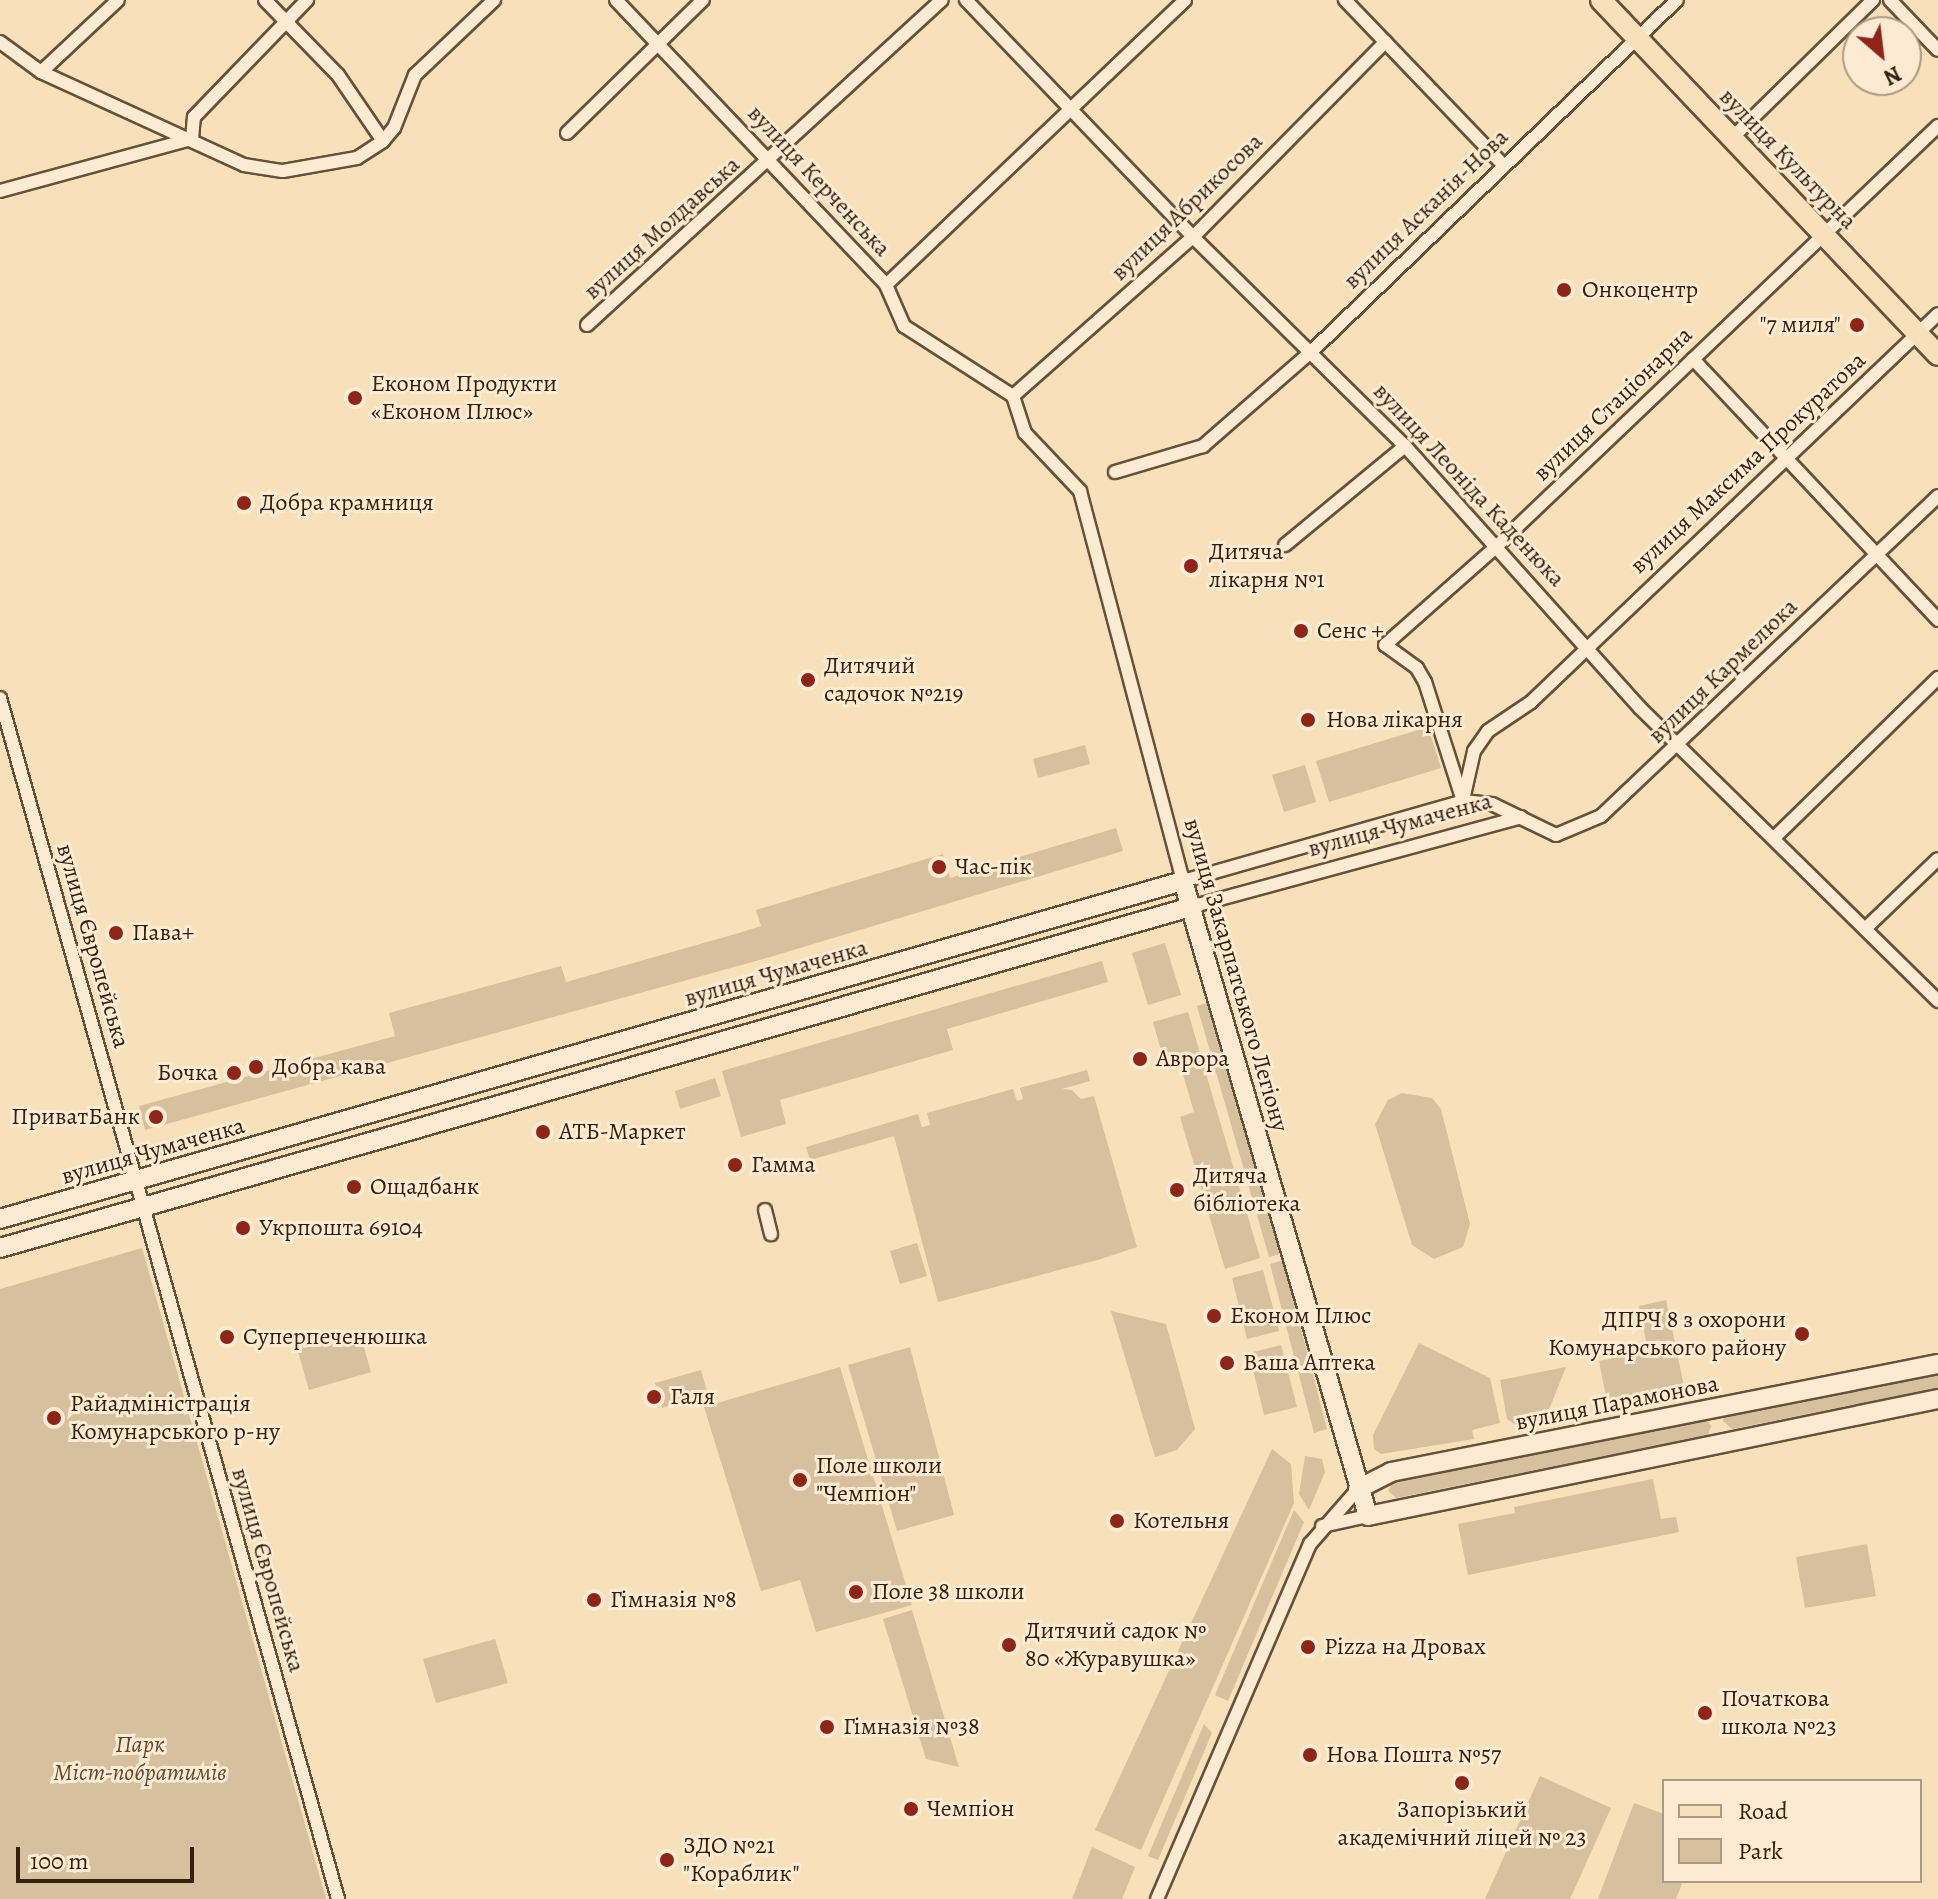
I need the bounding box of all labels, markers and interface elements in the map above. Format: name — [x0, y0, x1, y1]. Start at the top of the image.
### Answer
north arrow — [1842, 16, 1922, 96]
text: N — [1878, 58, 1906, 92]
street label: вулиця Культурна — [1713, 82, 1863, 236]
street label: вулиця Керченська — [741, 99, 897, 263]
street label: вулиця Асканія-Нова — [1338, 123, 1514, 295]
street label: вулиця Абрикосова — [1105, 127, 1269, 287]
street label: вулиця Молдавська — [578, 150, 746, 306]
place label: Онкоцентр — [1582, 276, 1698, 304]
marker: Онкоцентр — [1553, 279, 1575, 301]
place label: "7 миля" — [1759, 311, 1841, 339]
marker: "7 миля" — [1848, 316, 1866, 334]
street label: вулиця Стаціонарна — [1528, 321, 1698, 487]
street label: вулиця Максима Прокуратова — [1624, 346, 1872, 580]
place label: Економ Продукти «Економ Плюс» — [371, 370, 557, 426]
street label: вулиця Леоніда Каденюка — [1367, 377, 1571, 593]
marker: Економ Продукти «Економ Плюс» — [346, 389, 364, 407]
place label: Добра крамниця — [260, 489, 434, 517]
marker: Добра крамниця — [235, 494, 253, 512]
place label: Дитяча лікарня №1 — [1209, 538, 1325, 594]
marker: Дитяча лікарня №1 — [1180, 555, 1202, 577]
street label: вулиця Кармелюка — [1642, 592, 1804, 750]
place label: Сенс + — [1317, 617, 1384, 645]
marker: Сенс + — [1292, 622, 1310, 640]
place label: Дитячий садочок №219 — [824, 652, 963, 708]
marker: Дитячий садочок №219 — [799, 671, 817, 689]
place label: Нова лікарня — [1326, 706, 1463, 734]
marker: Нова лікарня — [1297, 709, 1319, 731]
street label: вулиця Чумаченка — [1305, 787, 1495, 863]
street label: вулиця Закарпатського Легіону — [1177, 815, 1295, 1135]
street label: вулиця Європейська — [50, 841, 136, 1051]
place label: Час-пік — [955, 853, 1032, 881]
marker: Час-пік — [930, 858, 948, 876]
place label: Пава+ — [132, 919, 194, 947]
marker: Пава+ — [107, 924, 125, 942]
street label: вулиця Чумаченка — [681, 933, 871, 1013]
place label: Аврора — [1156, 1045, 1229, 1073]
marker: Аврора — [1131, 1050, 1149, 1068]
place label: Добра кава — [272, 1053, 386, 1081]
marker: Добра кава — [247, 1058, 265, 1076]
place label: Бочка — [157, 1059, 218, 1087]
marker: Бочка — [225, 1064, 243, 1082]
place label: ПриватБанк — [11, 1103, 140, 1131]
marker: ПриватБанк — [147, 1108, 165, 1126]
street label: вулиця Чумаченка — [58, 1111, 248, 1191]
place label: АТБ-Маркет — [559, 1118, 686, 1146]
marker: АТБ-Маркет — [534, 1123, 552, 1141]
place label: Гамма — [751, 1151, 816, 1179]
marker: Гамма — [726, 1156, 744, 1174]
place label: Дитяча бібліотека — [1193, 1162, 1300, 1218]
place label: Ощадбанк — [370, 1173, 479, 1201]
marker: Ощадбанк — [345, 1178, 363, 1196]
marker: Дитяча бібліотека — [1168, 1181, 1186, 1199]
place label: Укрпошта 69104 — [259, 1214, 423, 1242]
marker: Укрпошта 69104 — [234, 1219, 252, 1237]
place label: Економ Плюс — [1230, 1302, 1371, 1330]
place label: ДПРЧ 8 з охорони Комунарського району — [1548, 1306, 1786, 1362]
marker: Економ Плюс — [1205, 1307, 1223, 1325]
place label: Суперпеченюшка — [243, 1323, 427, 1351]
marker: ДПРЧ 8 з охорони Комунарського району — [1793, 1325, 1811, 1343]
marker: Суперпеченюшка — [218, 1328, 236, 1346]
place label: Ваша Аптека — [1243, 1349, 1376, 1377]
marker: Ваша Аптека — [1218, 1354, 1236, 1372]
street label: вулиця Парамонова — [1513, 1369, 1721, 1437]
place label: Галя — [670, 1383, 715, 1411]
marker: Галя — [645, 1388, 663, 1406]
place label: Райадміністрація Комунарського р-ну — [70, 1390, 280, 1446]
marker: Райадміністрація Комунарського р-ну — [45, 1409, 63, 1427]
place label: Поле школи "Чемпіон" — [816, 1452, 942, 1508]
street label: вулиця Європейська — [225, 1465, 311, 1675]
marker: Поле школи "Чемпіон" — [791, 1471, 809, 1489]
place label: Котельня — [1133, 1507, 1229, 1535]
marker: Котельня — [1108, 1512, 1126, 1530]
place label: Поле 38 школи — [872, 1578, 1024, 1606]
marker: Поле 38 школи — [847, 1583, 865, 1601]
place label: Гімназія №8 — [610, 1586, 737, 1614]
marker: Гімназія №8 — [585, 1591, 603, 1609]
place label: Дитячий садок № 80 «Журавушка» — [1025, 1617, 1206, 1673]
place label: Pizza на Дровах — [1324, 1633, 1486, 1661]
marker: Дитячий садок № 80 «Журавушка» — [1000, 1636, 1018, 1654]
marker: Pizza на Дровах — [1299, 1638, 1317, 1656]
place label: Початкова школа №23 — [1721, 1685, 1837, 1741]
marker: Початкова школа №23 — [1696, 1704, 1714, 1722]
place label: Гімназія №38 — [843, 1713, 980, 1741]
marker: Гімназія №38 — [818, 1718, 836, 1736]
park label: Парк Міст-побратимів — [53, 1731, 227, 1787]
place label: Нова Пошта №57 — [1326, 1741, 1501, 1769]
marker: Нова Пошта №57 — [1301, 1746, 1319, 1764]
marker: Запорізький академічний ліцей № 23 — [1453, 1774, 1471, 1792]
legend — [1662, 1779, 1922, 1883]
place label: Чемпіон — [927, 1795, 1014, 1823]
text: Road — [1738, 1795, 1788, 1827]
place label: Запорізький академічний ліцей № 23 — [1338, 1796, 1586, 1852]
marker: Чемпіон — [902, 1800, 920, 1818]
scale bar — [20, 1831, 198, 1881]
place label: ЗДО №21 "Кораблик" — [683, 1832, 800, 1888]
text: Park — [1738, 1835, 1783, 1867]
text: 100 m — [30, 1845, 89, 1877]
marker: ЗДО №21 "Кораблик" — [658, 1851, 676, 1869]

